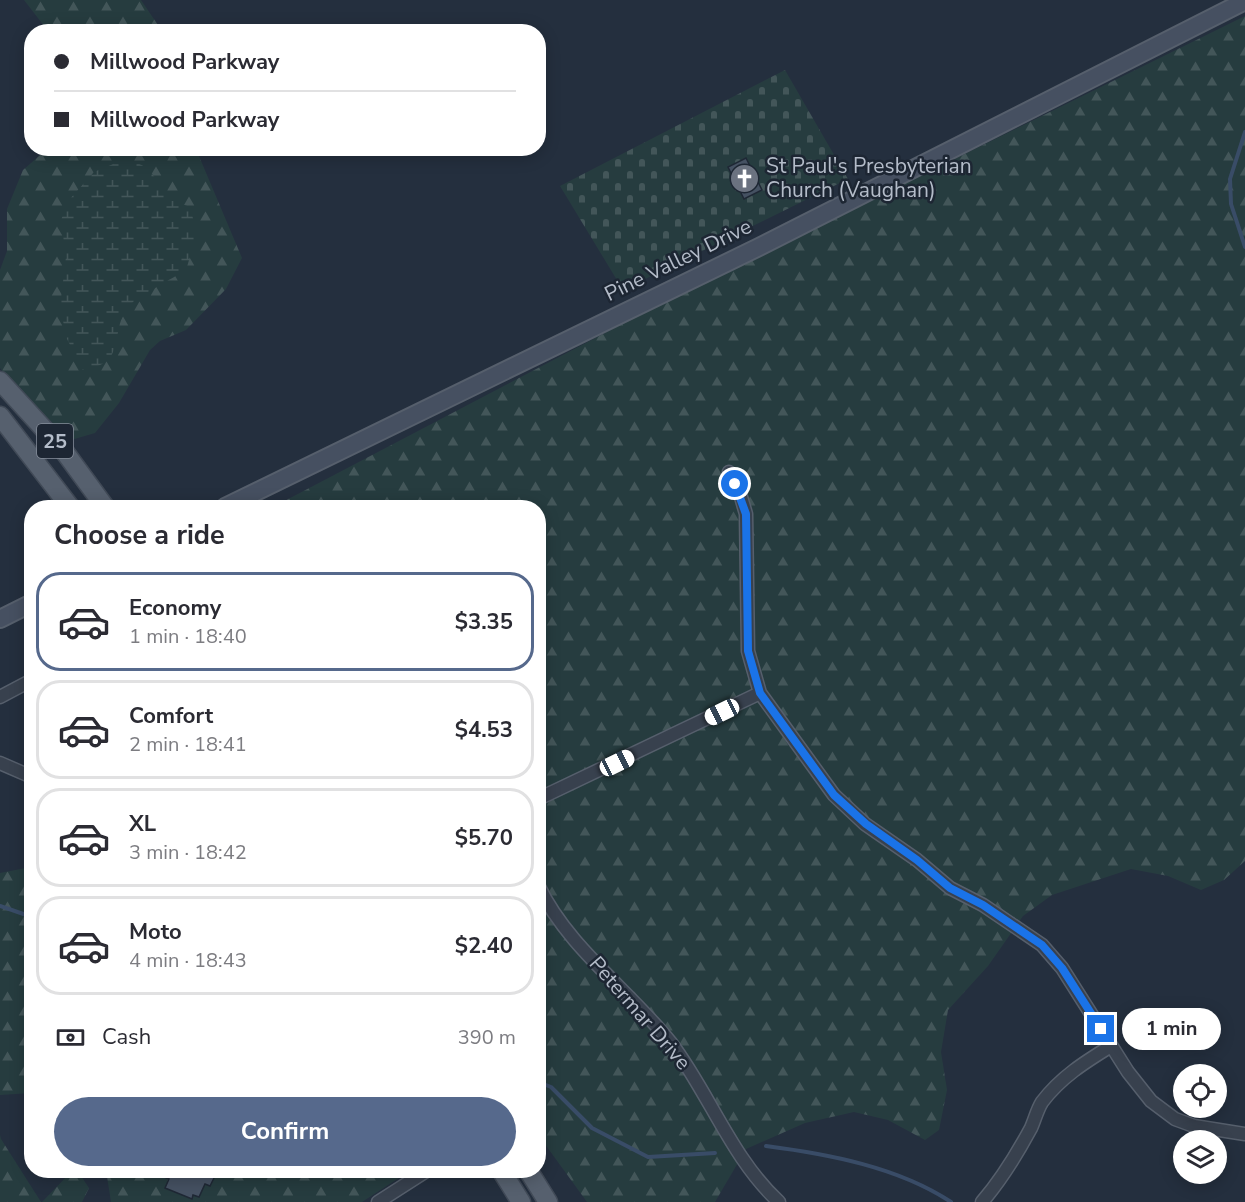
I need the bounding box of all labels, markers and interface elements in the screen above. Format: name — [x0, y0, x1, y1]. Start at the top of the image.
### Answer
text: Millwood Parkway — [90, 47, 279, 77]
text: Millwood Parkway — [90, 105, 279, 135]
place label: St Paul's Presbyterian Church (Vaughan) — [766, 152, 972, 204]
church icon: St Paul's Presbyterian Church (Vaughan) — [729, 162, 761, 194]
street label: Pine Valley Drive — [600, 212, 756, 308]
road number: 25 — [37, 424, 73, 458]
route start — [721, 470, 748, 497]
text: Choose a ride — [54, 517, 225, 554]
text: Economy — [129, 593, 221, 623]
icon: car — [57, 595, 111, 649]
text: $3.35 — [455, 607, 513, 637]
text: 1 min · 18:40 — [129, 623, 247, 650]
car — [702, 696, 742, 728]
text: Comfort — [129, 701, 213, 731]
icon: car — [57, 703, 111, 757]
text: $4.53 — [455, 715, 513, 745]
text: 2 min · 18:41 — [129, 731, 247, 758]
car — [597, 747, 637, 779]
text: XL — [129, 809, 156, 839]
icon: car — [57, 811, 111, 865]
text: $5.70 — [455, 823, 513, 853]
text: 3 min · 18:42 — [129, 839, 247, 866]
text: Moto — [129, 917, 182, 947]
icon: car — [57, 919, 111, 973]
text: $2.40 — [455, 931, 513, 961]
text: 4 min · 18:43 — [129, 947, 247, 974]
street label: Petermar Drive — [583, 950, 697, 1076]
callout: 1 min — [1122, 1008, 1221, 1050]
route end — [1087, 1015, 1114, 1042]
text: 1 min — [1146, 1015, 1197, 1042]
icon: cash — [54, 1021, 87, 1054]
text: Cash — [102, 1022, 151, 1052]
text: 390 m — [458, 1024, 516, 1051]
map controls — [1173, 1064, 1227, 1184]
button: locate — [1173, 1064, 1227, 1118]
button: Confirm — [54, 1097, 516, 1166]
button: layers — [1173, 1130, 1227, 1184]

